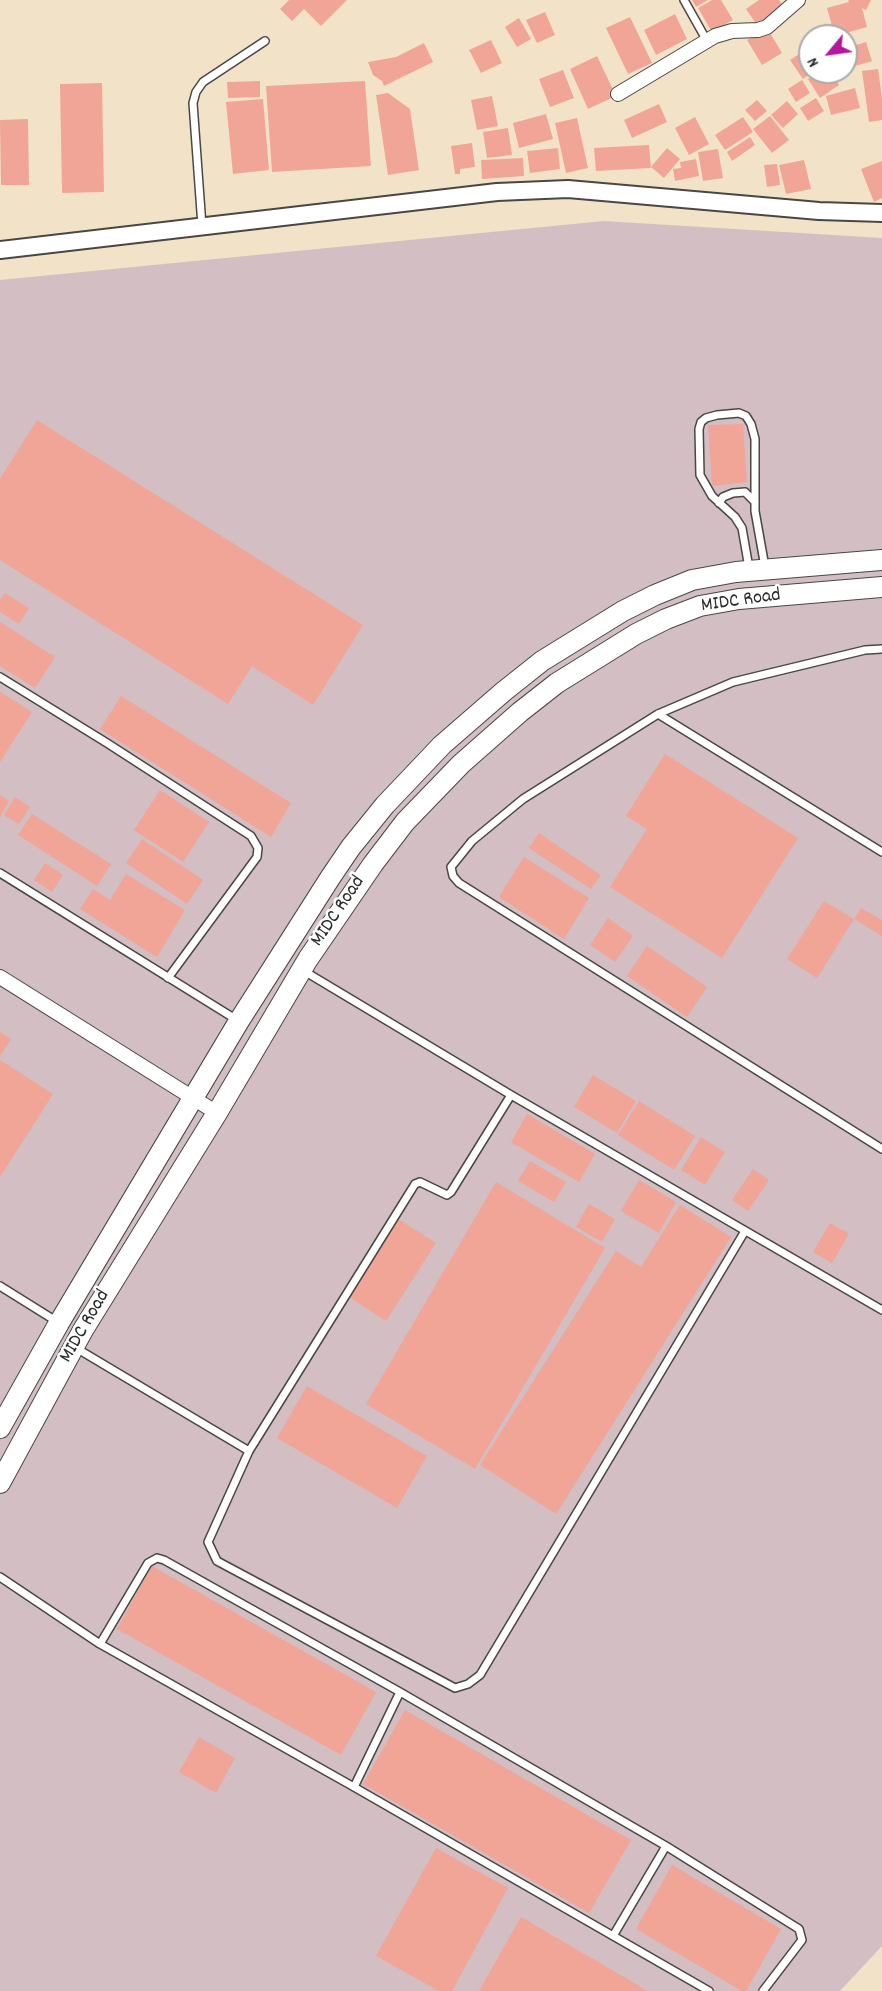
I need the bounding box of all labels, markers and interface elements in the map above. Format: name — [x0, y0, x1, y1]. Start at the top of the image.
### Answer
north arrow — [798, 24, 858, 84]
text: N — [802, 53, 826, 71]
street label: MIDC Road — [700, 585, 782, 619]
street label: MIDC Road — [307, 872, 371, 952]
street label: MIDC Road — [56, 1286, 116, 1368]

